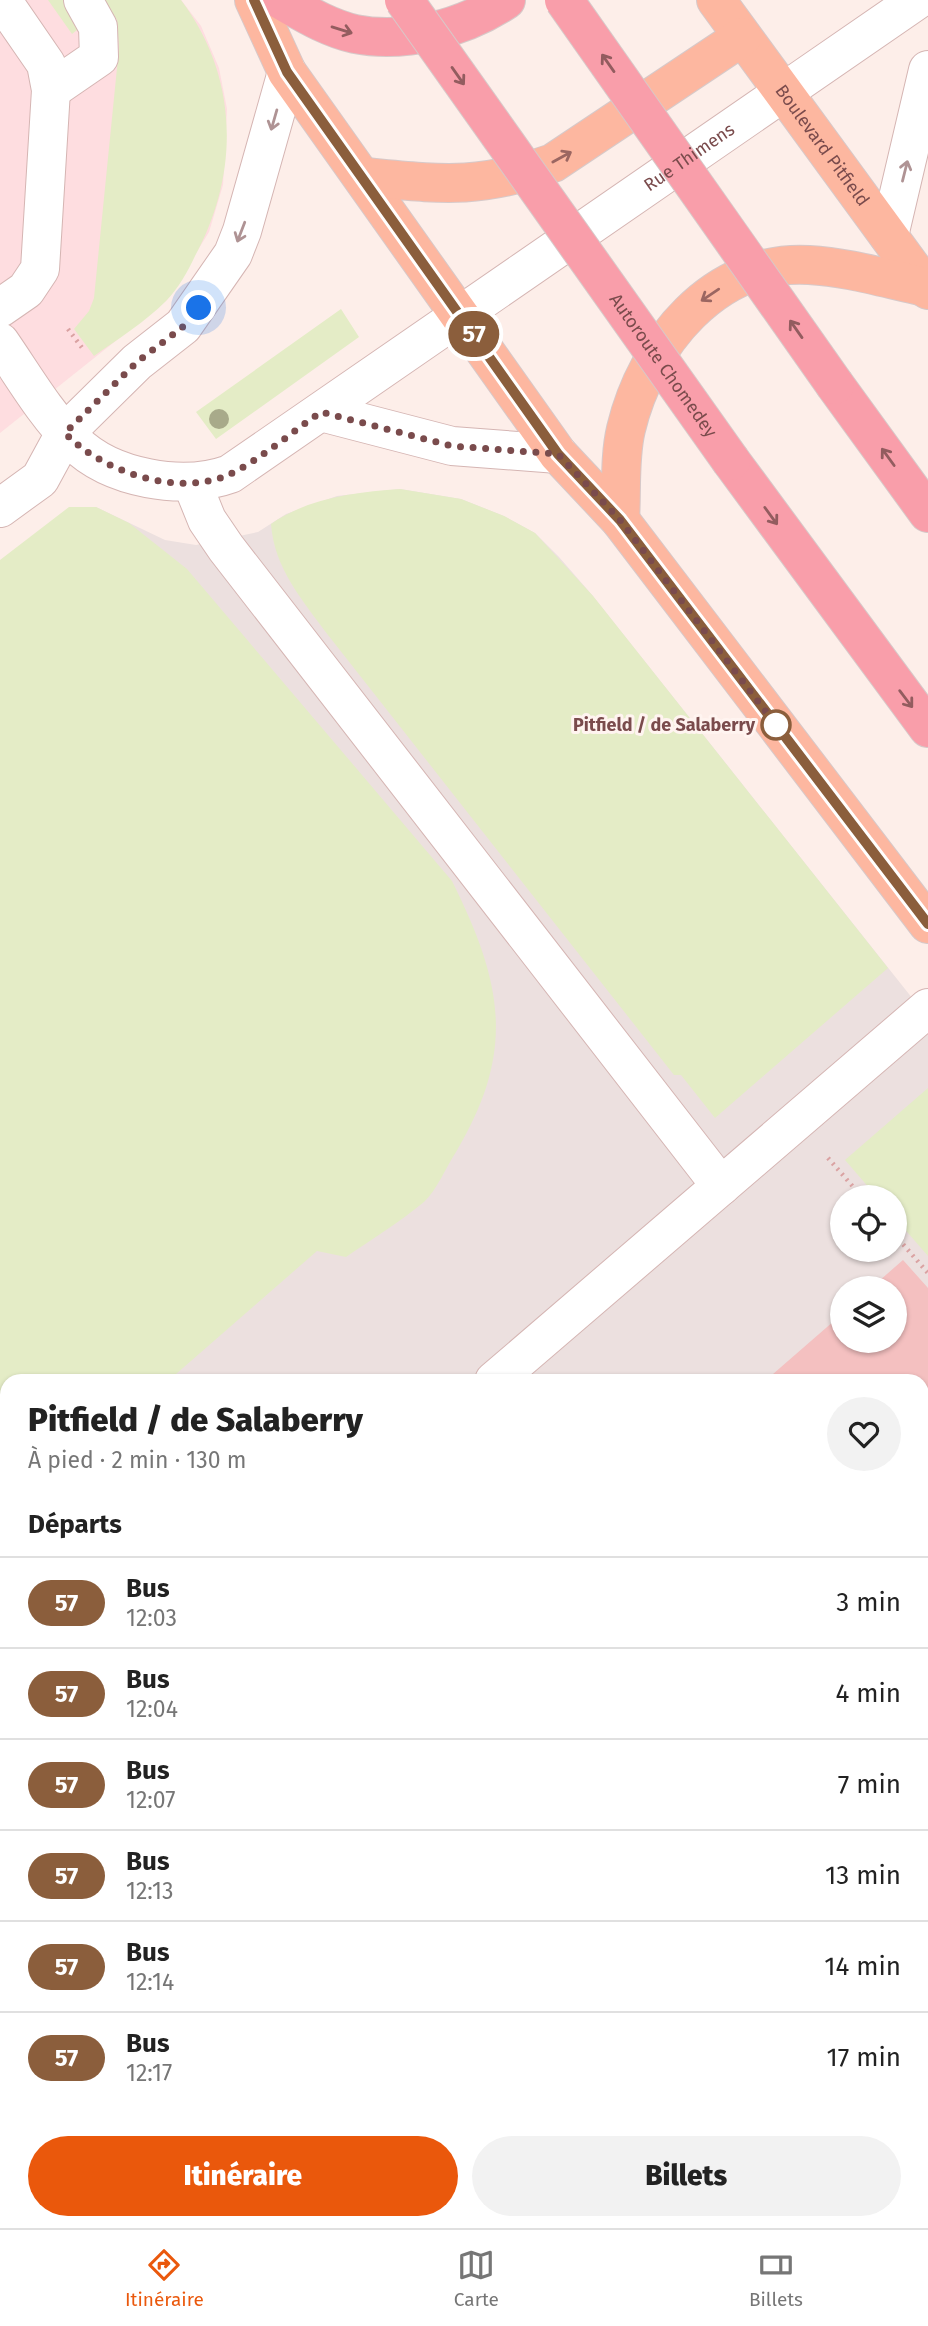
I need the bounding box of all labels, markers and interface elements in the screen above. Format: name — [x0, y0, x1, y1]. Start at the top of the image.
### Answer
one-way arrow — [330, 25, 352, 37]
one-way arrow — [601, 54, 615, 73]
one-way arrow — [451, 66, 465, 85]
street label: Boulevard Pitfield — [770, 80, 874, 210]
one-way arrow — [267, 108, 280, 130]
street label: Rue Thimens — [640, 118, 739, 196]
one-way arrow — [552, 150, 572, 164]
one-way arrow — [899, 160, 912, 183]
one-way arrow — [234, 221, 246, 243]
one-way arrow — [701, 288, 720, 302]
street label: Autoroute Chomedey — [605, 289, 722, 442]
your location — [181, 290, 216, 325]
line badge: 57 — [442, 311, 505, 357]
text: 57 — [462, 320, 486, 348]
one-way arrow — [789, 320, 803, 339]
one-way arrow — [881, 448, 896, 467]
one-way arrow — [764, 506, 778, 525]
one-way arrow — [899, 689, 914, 708]
marker: Pitfield / de Salaberry — [761, 710, 791, 740]
place label: Pitfield / de Salaberry — [573, 714, 756, 736]
map controls — [830, 1185, 907, 1353]
button: locate — [830, 1185, 907, 1262]
button: layers — [830, 1276, 907, 1353]
button: heart — [827, 1397, 901, 1471]
text: Pitfield / de Salaberry — [28, 1400, 363, 1440]
text: À pied · 2 min · 130 m — [28, 1446, 246, 1474]
text: Départs — [28, 1509, 122, 1540]
text: Bus — [126, 1573, 169, 1604]
text: 3 min — [836, 1587, 901, 1618]
text: 57 — [55, 1589, 78, 1617]
text: 12:03 — [126, 1604, 177, 1632]
text: Bus — [126, 1664, 169, 1695]
text: 4 min — [835, 1678, 901, 1709]
text: 57 — [55, 1680, 78, 1708]
text: 12:04 — [126, 1695, 178, 1723]
text: Bus — [126, 1755, 169, 1786]
text: 7 min — [838, 1769, 901, 1800]
text: 57 — [55, 1771, 78, 1799]
text: 12:07 — [126, 1786, 175, 1814]
text: Bus — [126, 1846, 169, 1877]
text: 13 min — [825, 1860, 901, 1891]
text: 57 — [55, 1862, 78, 1890]
text: 12:13 — [126, 1877, 173, 1905]
text: Bus — [126, 1937, 169, 1968]
text: 14 min — [824, 1951, 901, 1982]
text: 57 — [55, 1953, 78, 1981]
text: 12:14 — [126, 1968, 174, 1996]
text: Bus — [126, 2028, 169, 2059]
text: 17 min — [826, 2042, 901, 2073]
text: 57 — [55, 2044, 78, 2072]
text: 12:17 — [126, 2059, 172, 2087]
button: Itinéraire — [28, 2136, 458, 2216]
button: Billets — [472, 2136, 901, 2216]
tab: Itinéraire — [125, 2246, 204, 2311]
tab: Carte — [454, 2246, 499, 2311]
tab: Billets — [749, 2246, 803, 2311]

